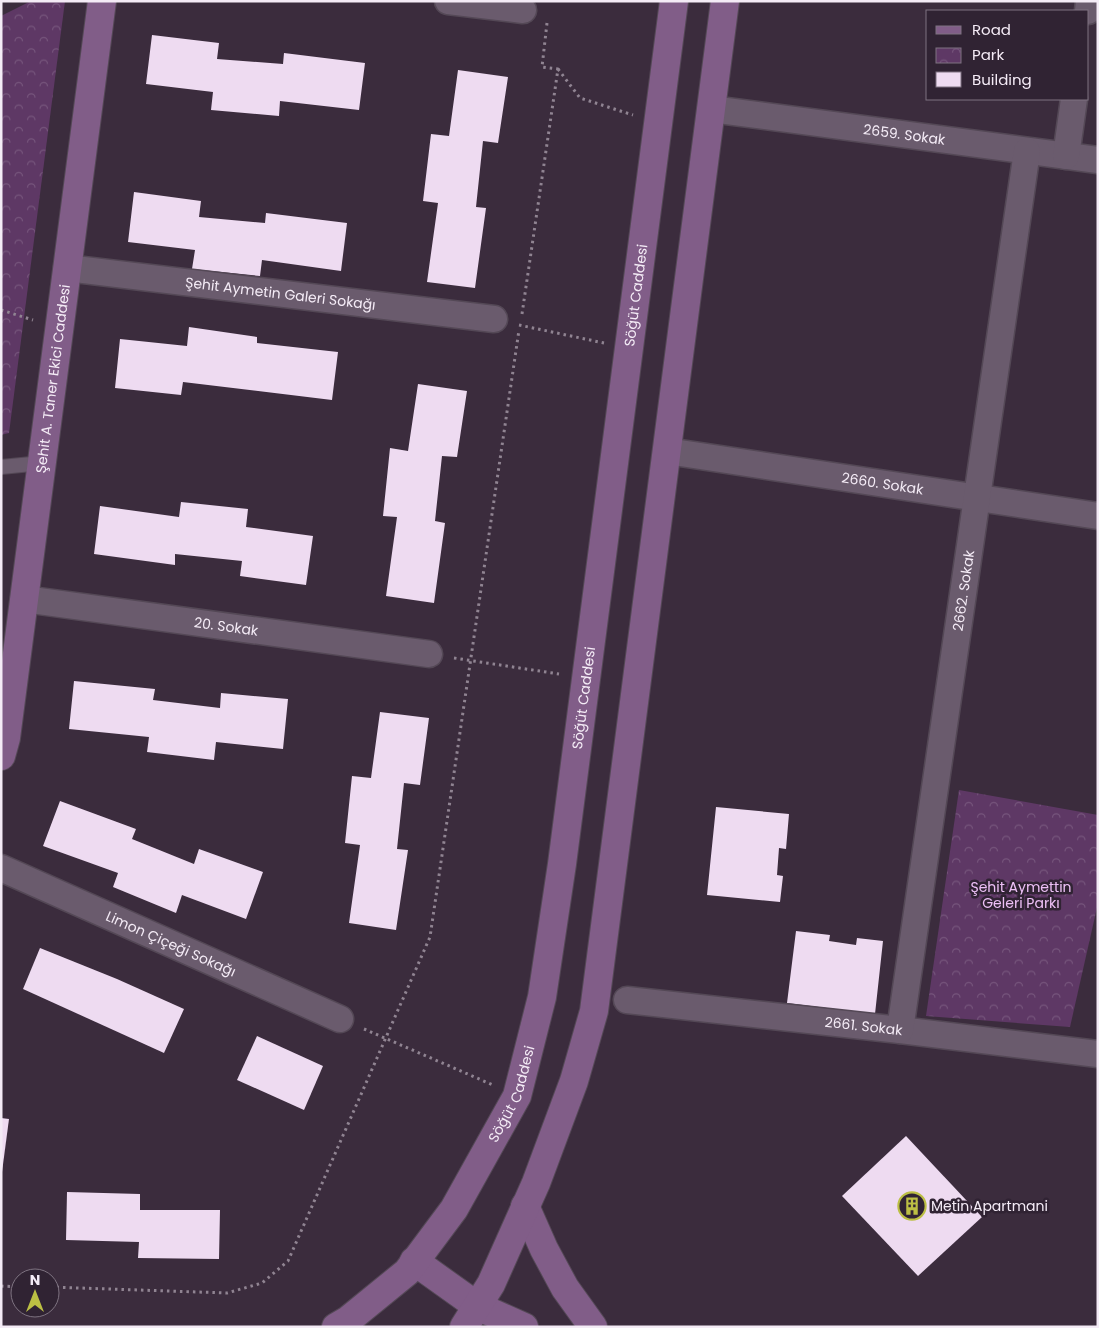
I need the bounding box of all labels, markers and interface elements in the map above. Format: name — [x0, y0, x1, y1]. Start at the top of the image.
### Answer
legend — [926, 10, 1089, 100]
text: Road — [972, 19, 1011, 40]
text: Park — [972, 44, 1004, 65]
text: Building — [972, 69, 1032, 90]
street label: 2659. Sokak — [862, 119, 947, 150]
street label: Söğüt Caddesi — [619, 243, 652, 348]
street label: Şehit Aymetin Galeri Sokağı — [184, 272, 377, 315]
street label: Şehit A. Taner Ekici Caddesi — [31, 283, 75, 474]
street label: 2660. Sokak — [840, 467, 926, 500]
street label: 2662. Sokak — [948, 548, 979, 632]
street label: 20. Sokak — [193, 612, 260, 641]
street label: Söğüt Caddesi — [567, 645, 600, 750]
park label: Şehit Aymettin Geleri Parkı — [970, 877, 1072, 913]
street label: Limon Çiçeği Sokağı — [103, 906, 239, 981]
street label: 2661. Sokak — [824, 1012, 904, 1040]
street label: Söğüt Caddesi — [483, 1043, 539, 1146]
building icon: Metin Apartmani — [897, 1191, 927, 1221]
place label: Metin Apartmani — [931, 1196, 1048, 1216]
north arrow — [10, 1268, 60, 1318]
text: N — [30, 1270, 40, 1290]

